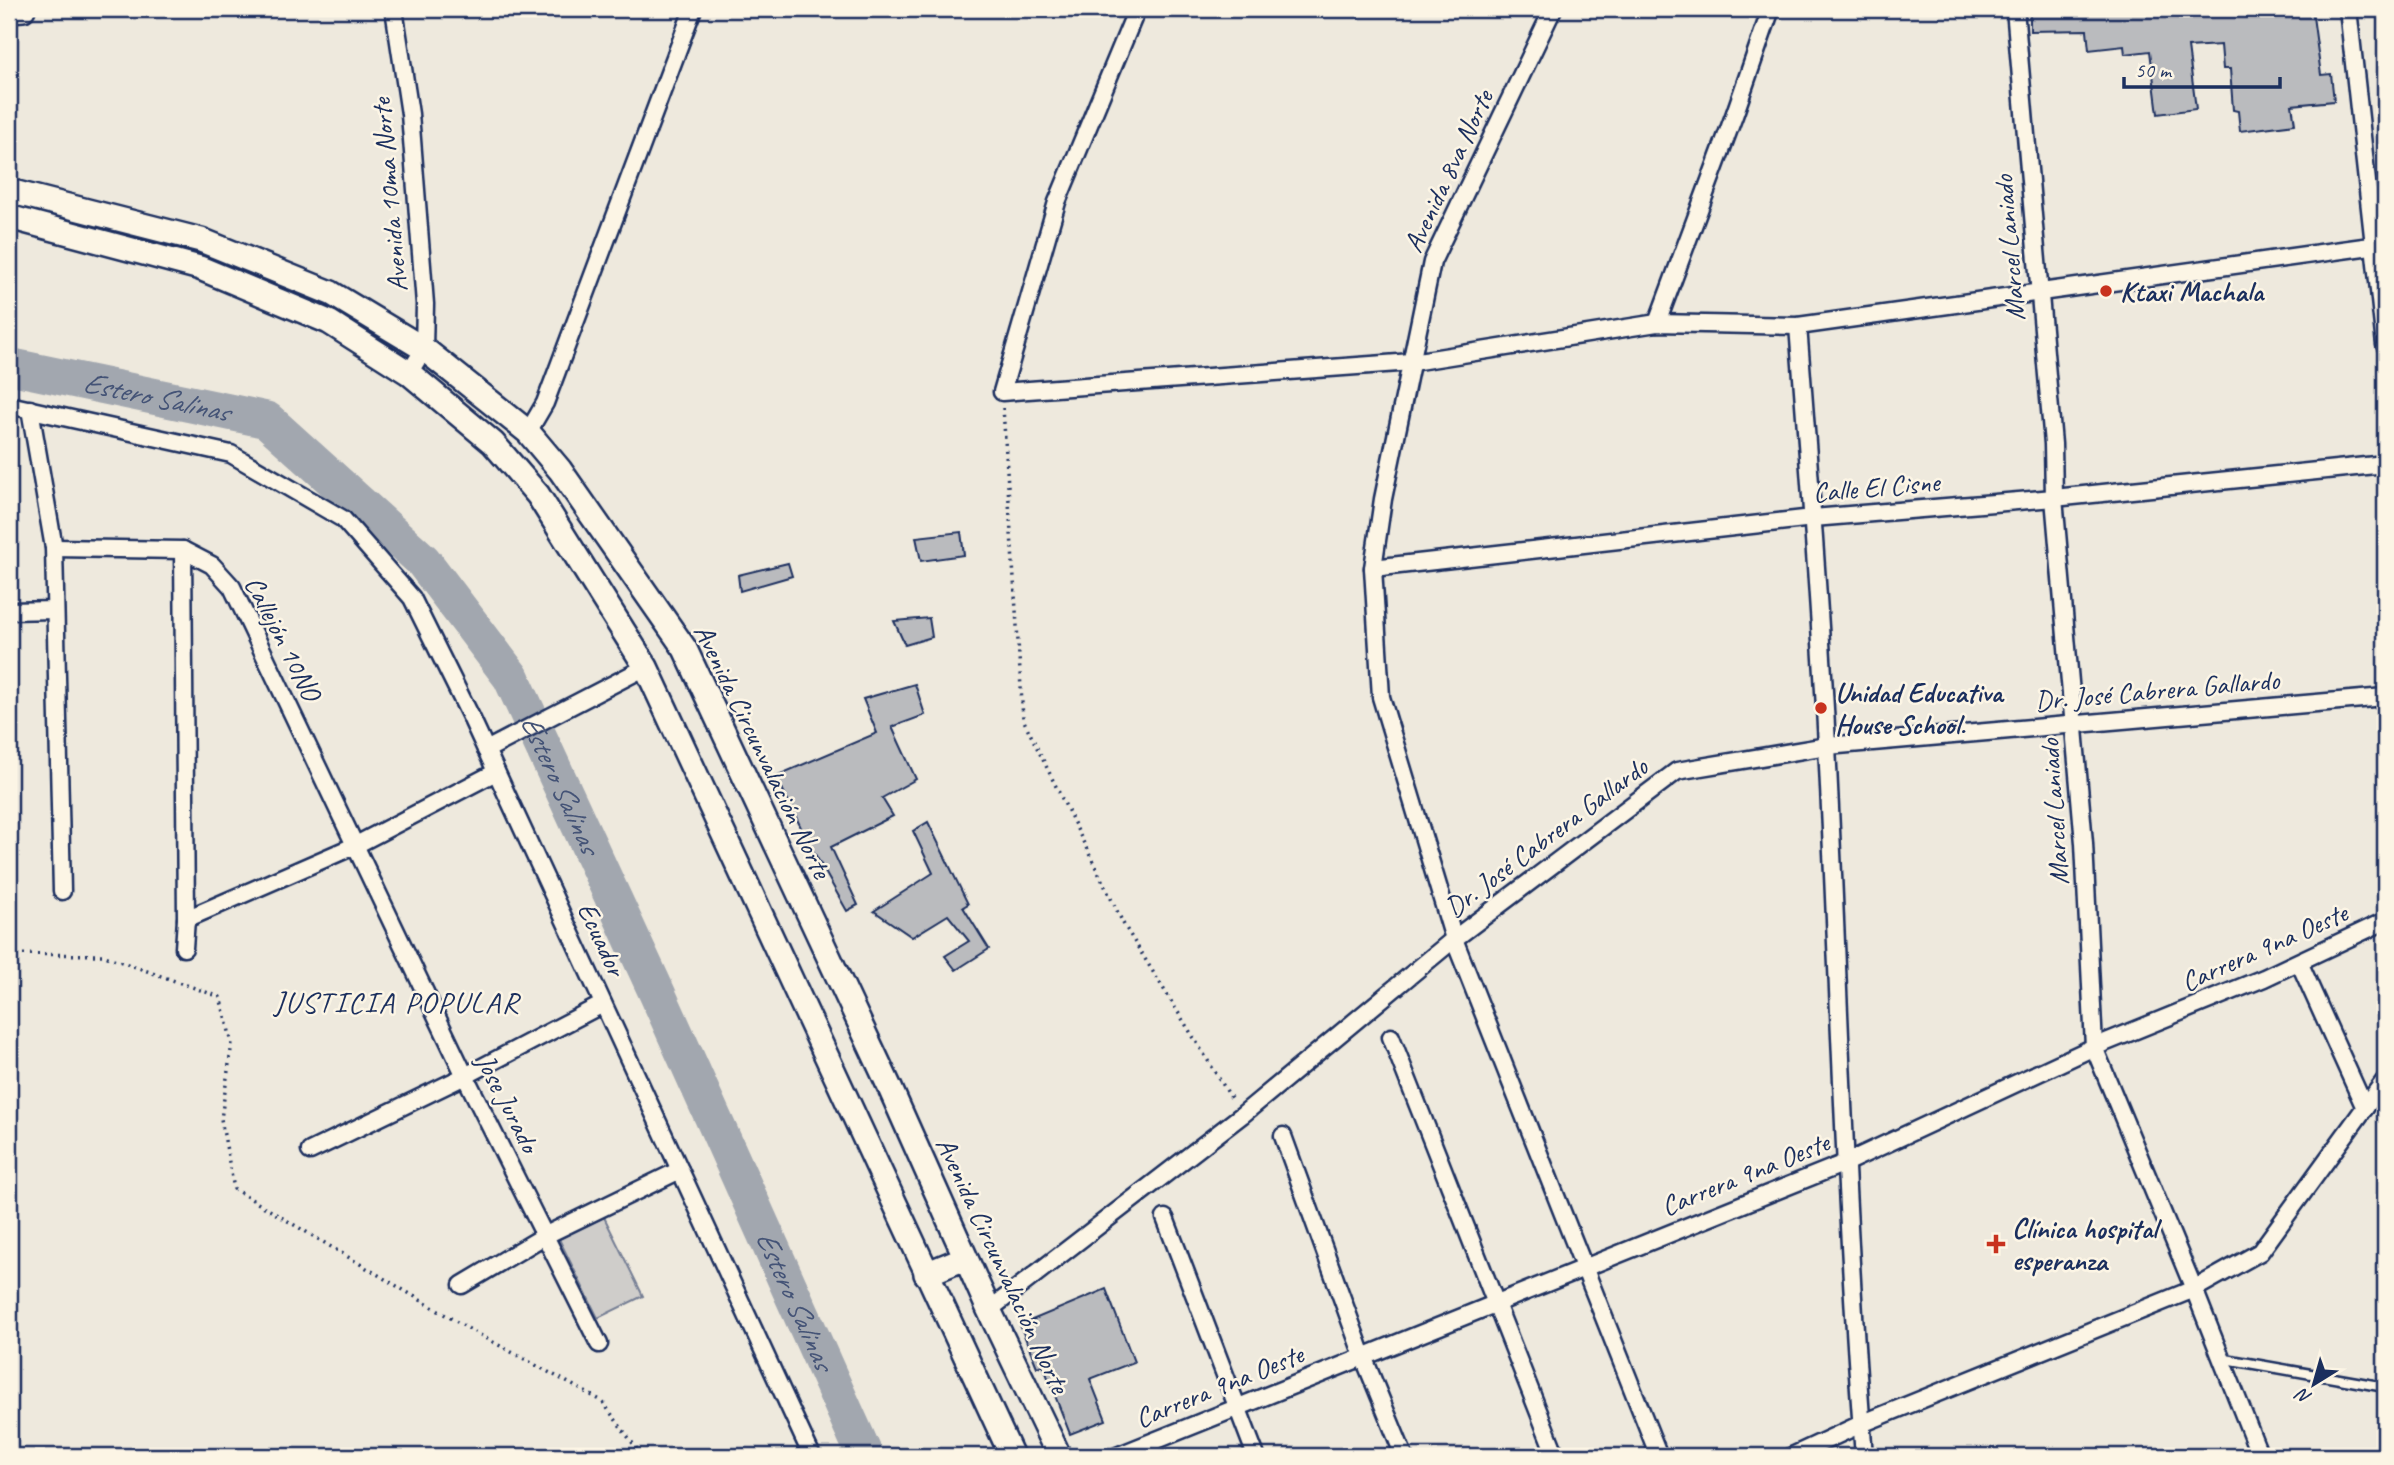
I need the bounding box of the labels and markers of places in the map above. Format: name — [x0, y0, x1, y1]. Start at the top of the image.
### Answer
place label: Ktaxi Machala — [2120, 274, 2266, 309]
marker: Ktaxi Machala — [2098, 283, 2114, 299]
place label: Unidad Educativa House School. — [1835, 675, 2005, 742]
marker: Unidad Educativa House School. — [1813, 700, 1829, 716]
place label: Clínica hospital esperanza — [2012, 1211, 2163, 1278]
marker: Clínica hospital esperanza — [1986, 1234, 2006, 1254]

